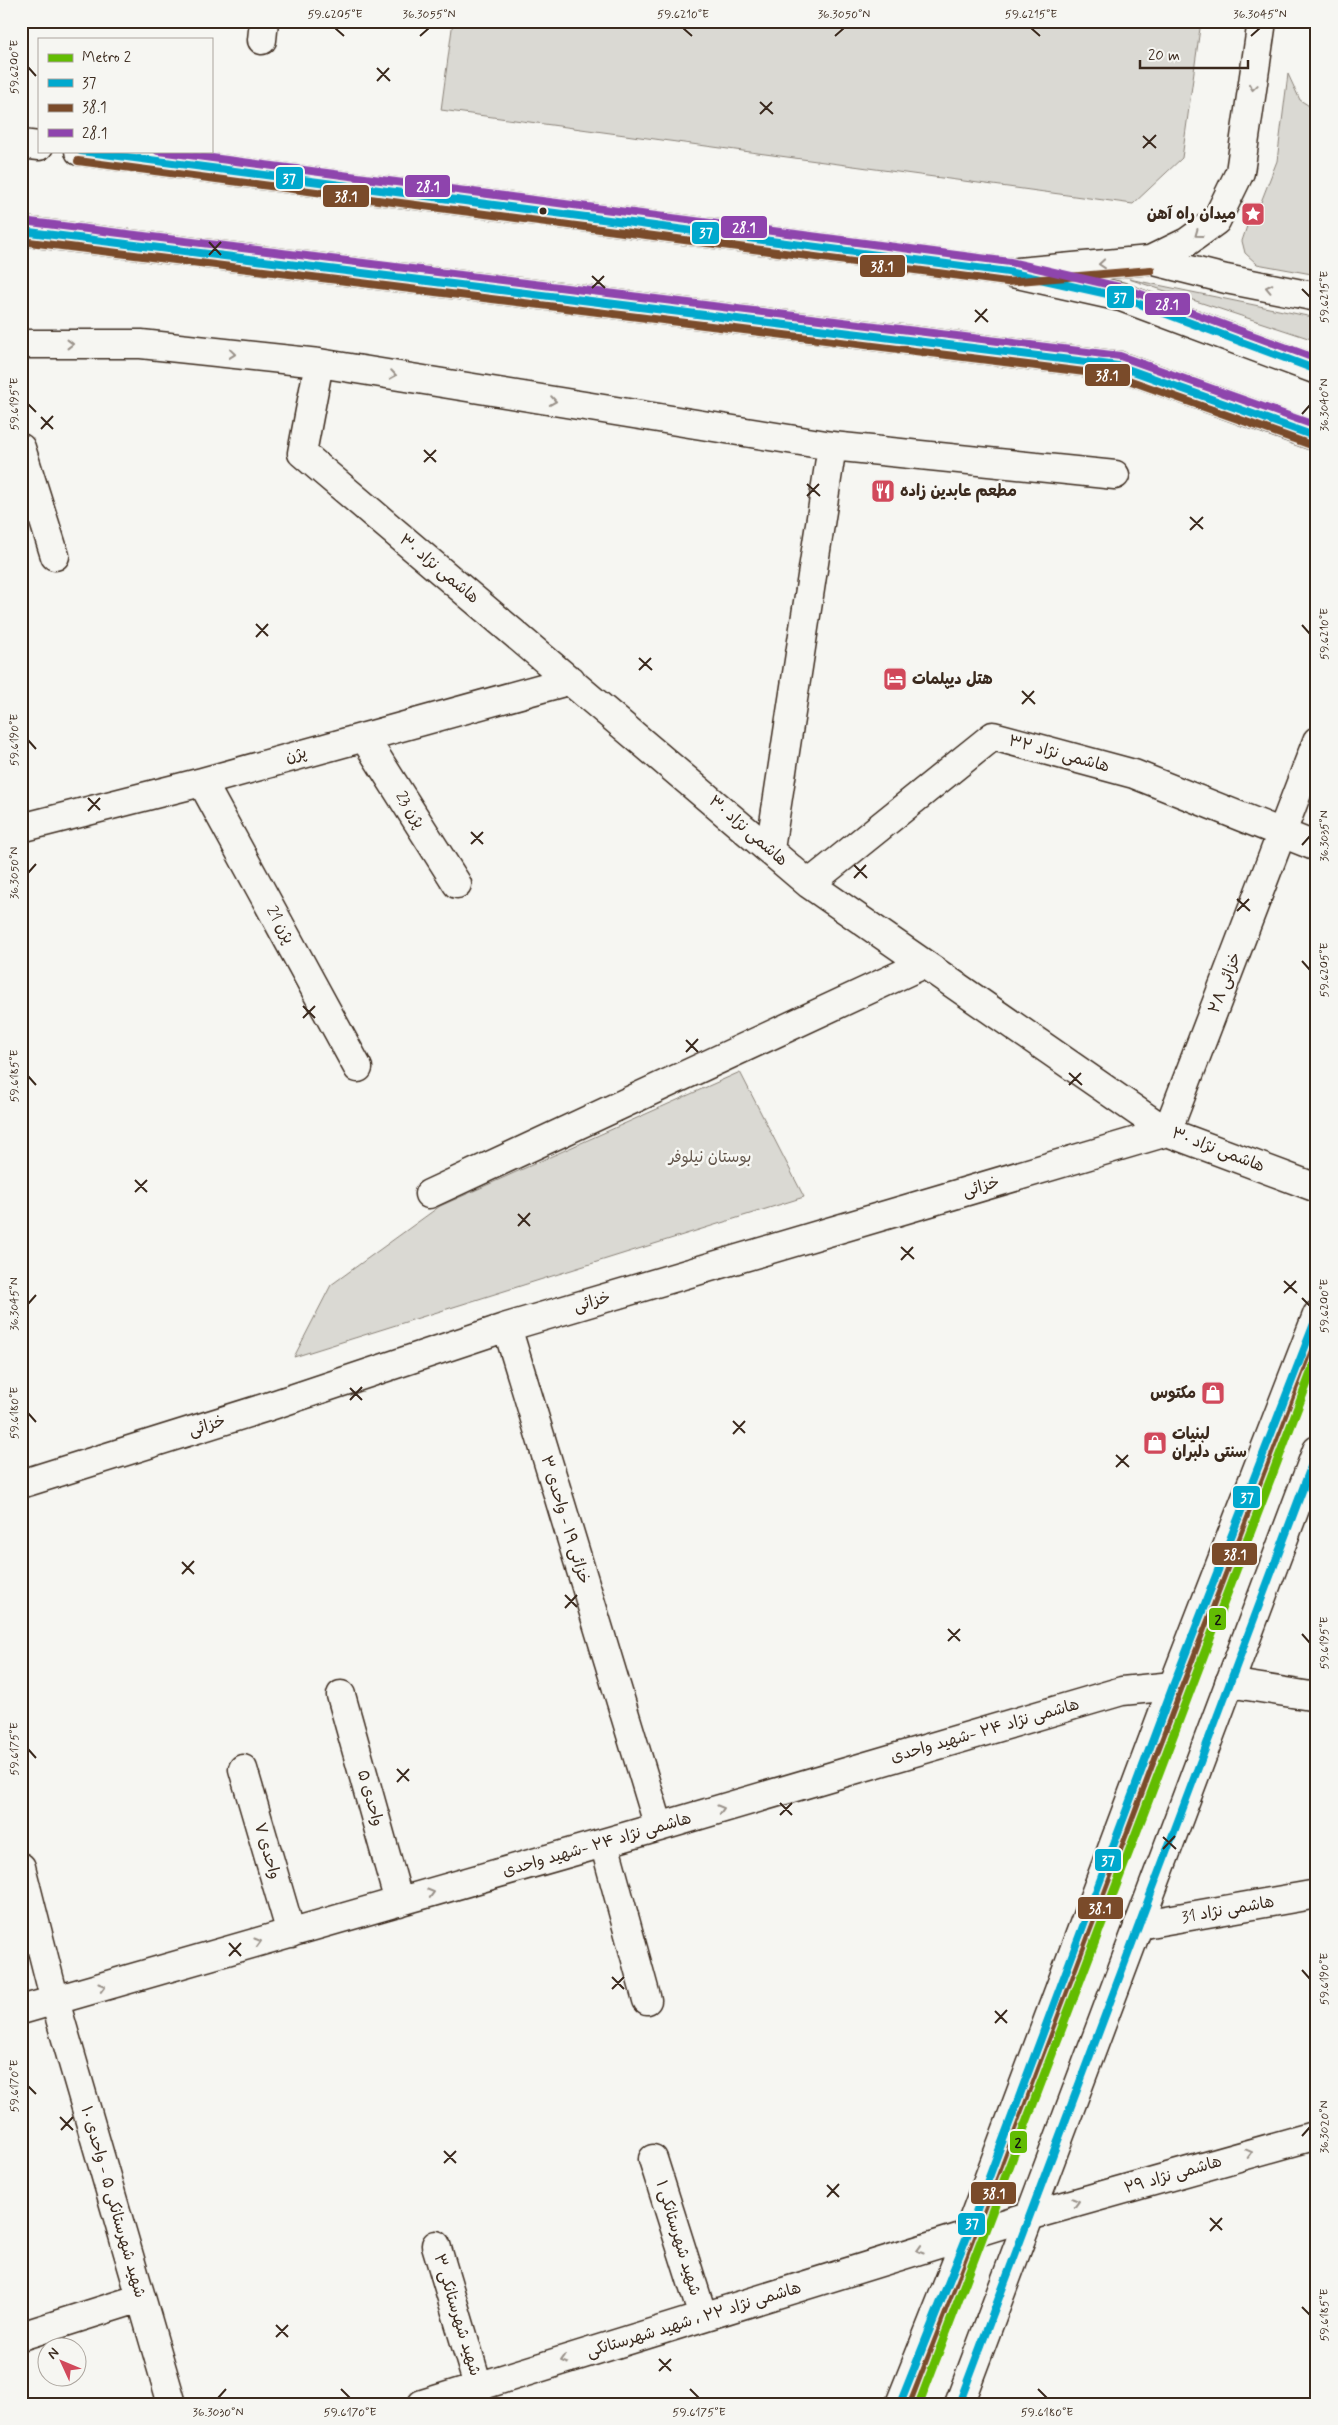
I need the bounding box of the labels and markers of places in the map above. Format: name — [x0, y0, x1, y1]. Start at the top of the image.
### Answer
place icon: میدان راه آهن — [1240, 201, 1266, 227]
place label: میدان راه آهن — [1147, 204, 1236, 225]
unlabelled marker — [538, 206, 548, 216]
restaurant icon: مطعم عابدين زاده — [870, 478, 896, 504]
place label: مطعم عابدين زاده — [900, 481, 1017, 503]
hotel icon: هتل دیپلمات — [882, 666, 908, 692]
place label: هتل دیپلمات — [912, 669, 993, 690]
shop icon: مکتوس — [1200, 1380, 1226, 1406]
place label: مکتوس — [1150, 1383, 1196, 1404]
place label: لبنیات سنتی دلبران — [1172, 1424, 1247, 1463]
shop icon: لبنیات سنتی دلبران — [1142, 1430, 1168, 1456]

